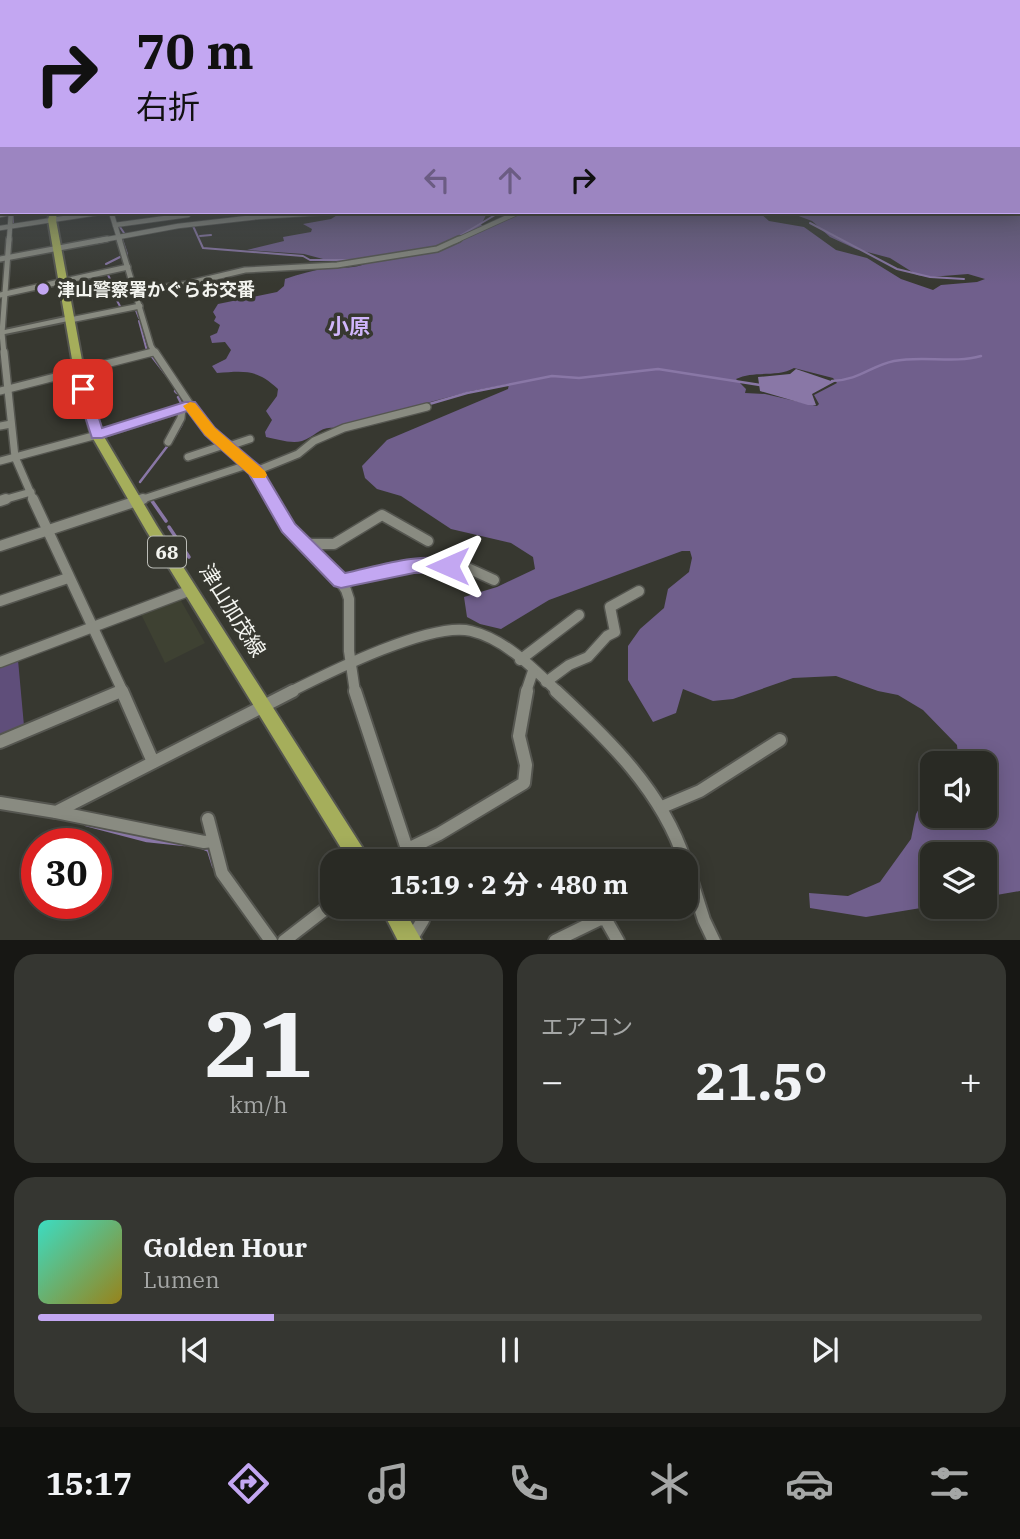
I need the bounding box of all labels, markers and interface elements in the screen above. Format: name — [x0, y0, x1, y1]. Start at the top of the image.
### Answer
text: 70 m — [136, 19, 254, 82]
icon: right — [21, 28, 112, 119]
text: 右折 — [136, 85, 200, 127]
icon: left — [418, 161, 456, 199]
icon: ahead — [491, 161, 529, 199]
icon: right — [564, 161, 602, 199]
place label: 津山警察署かぐらお交番 — [57, 278, 255, 301]
marker: 津山警察署かぐらお交番 — [35, 281, 51, 297]
district label: 小原 — [328, 312, 370, 340]
pin — [53, 359, 113, 419]
icon: arrive — [64, 370, 102, 408]
position arrow — [411, 529, 485, 603]
road number: 68 — [148, 537, 186, 568]
street label: 津山加茂線 — [193, 558, 273, 662]
map controls — [920, 751, 997, 919]
button: sound — [920, 751, 997, 828]
speed limit sign: 30 — [21, 828, 112, 919]
button: layers — [920, 842, 997, 919]
text: 15:19 · 2 分 · 480 m — [390, 867, 628, 901]
text: 21 — [204, 984, 313, 1102]
text: エアコン — [541, 1011, 633, 1041]
text: 21.5° — [695, 1047, 828, 1114]
text: − — [541, 1056, 564, 1105]
text: + — [959, 1056, 982, 1105]
text: km/h — [229, 1089, 288, 1119]
text: Golden Hour — [143, 1230, 307, 1264]
text: Lumen — [143, 1264, 220, 1294]
icon: previous — [176, 1331, 214, 1369]
icon: pause — [491, 1331, 529, 1369]
icon: next — [806, 1331, 844, 1369]
icon: directions — [224, 1459, 273, 1508]
icon: music — [364, 1459, 413, 1508]
icon: phone — [504, 1459, 553, 1508]
icon: climate — [645, 1459, 694, 1508]
icon: car — [785, 1459, 834, 1508]
icon: filters — [925, 1459, 974, 1508]
text: 15:17 — [46, 1462, 132, 1504]

